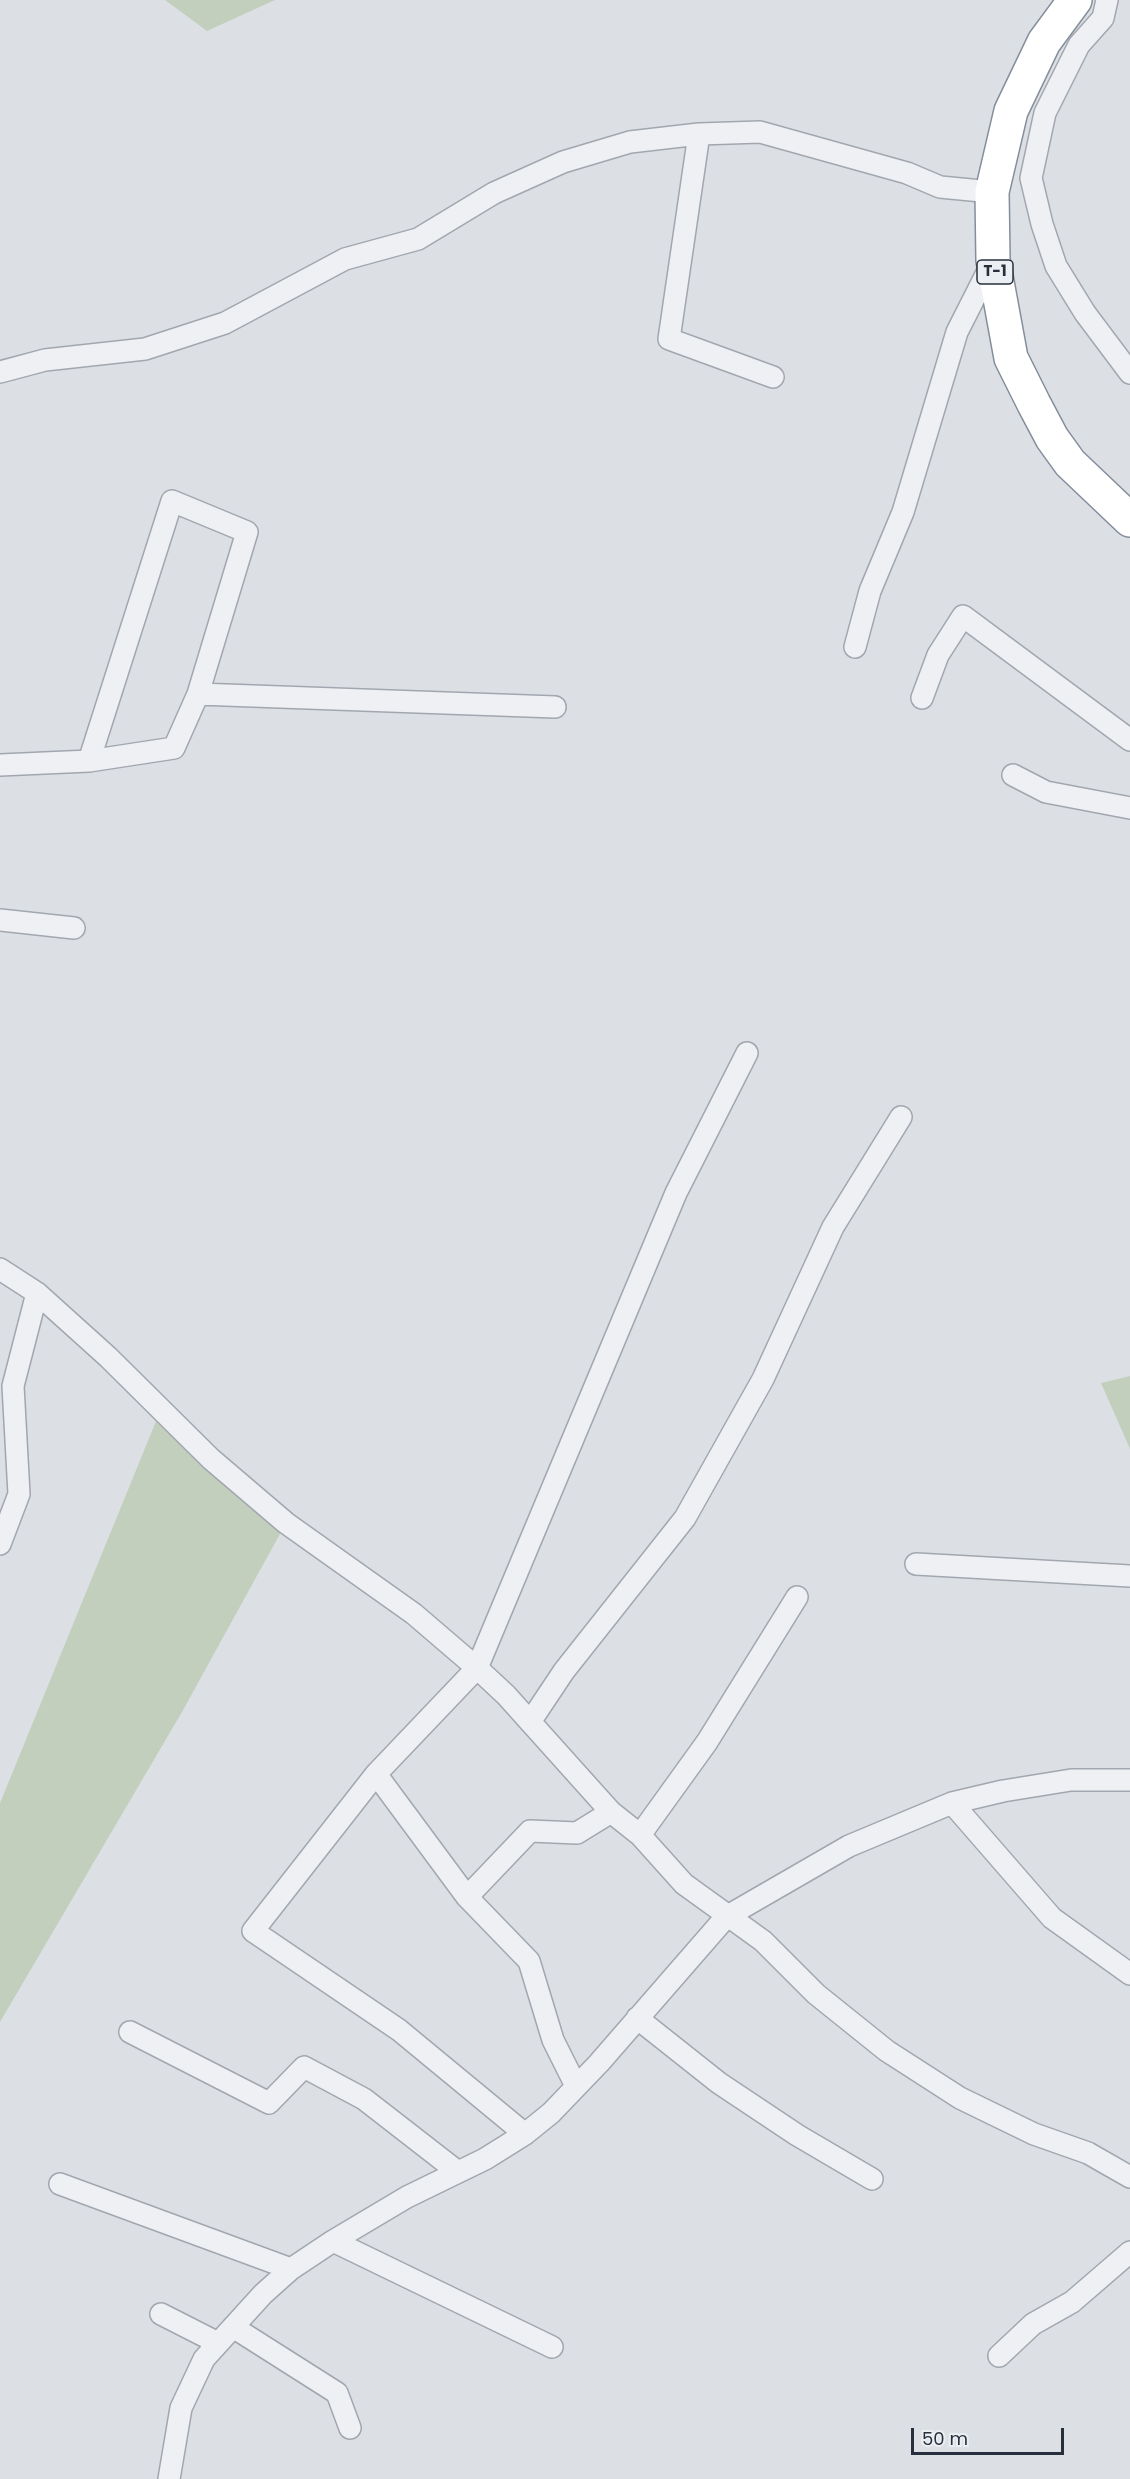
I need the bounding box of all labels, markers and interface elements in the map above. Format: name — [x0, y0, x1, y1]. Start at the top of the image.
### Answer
road number: T-1 — [977, 260, 1013, 284]
scale bar — [914, 2416, 1067, 2454]
text: 50 m — [922, 2426, 968, 2451]

